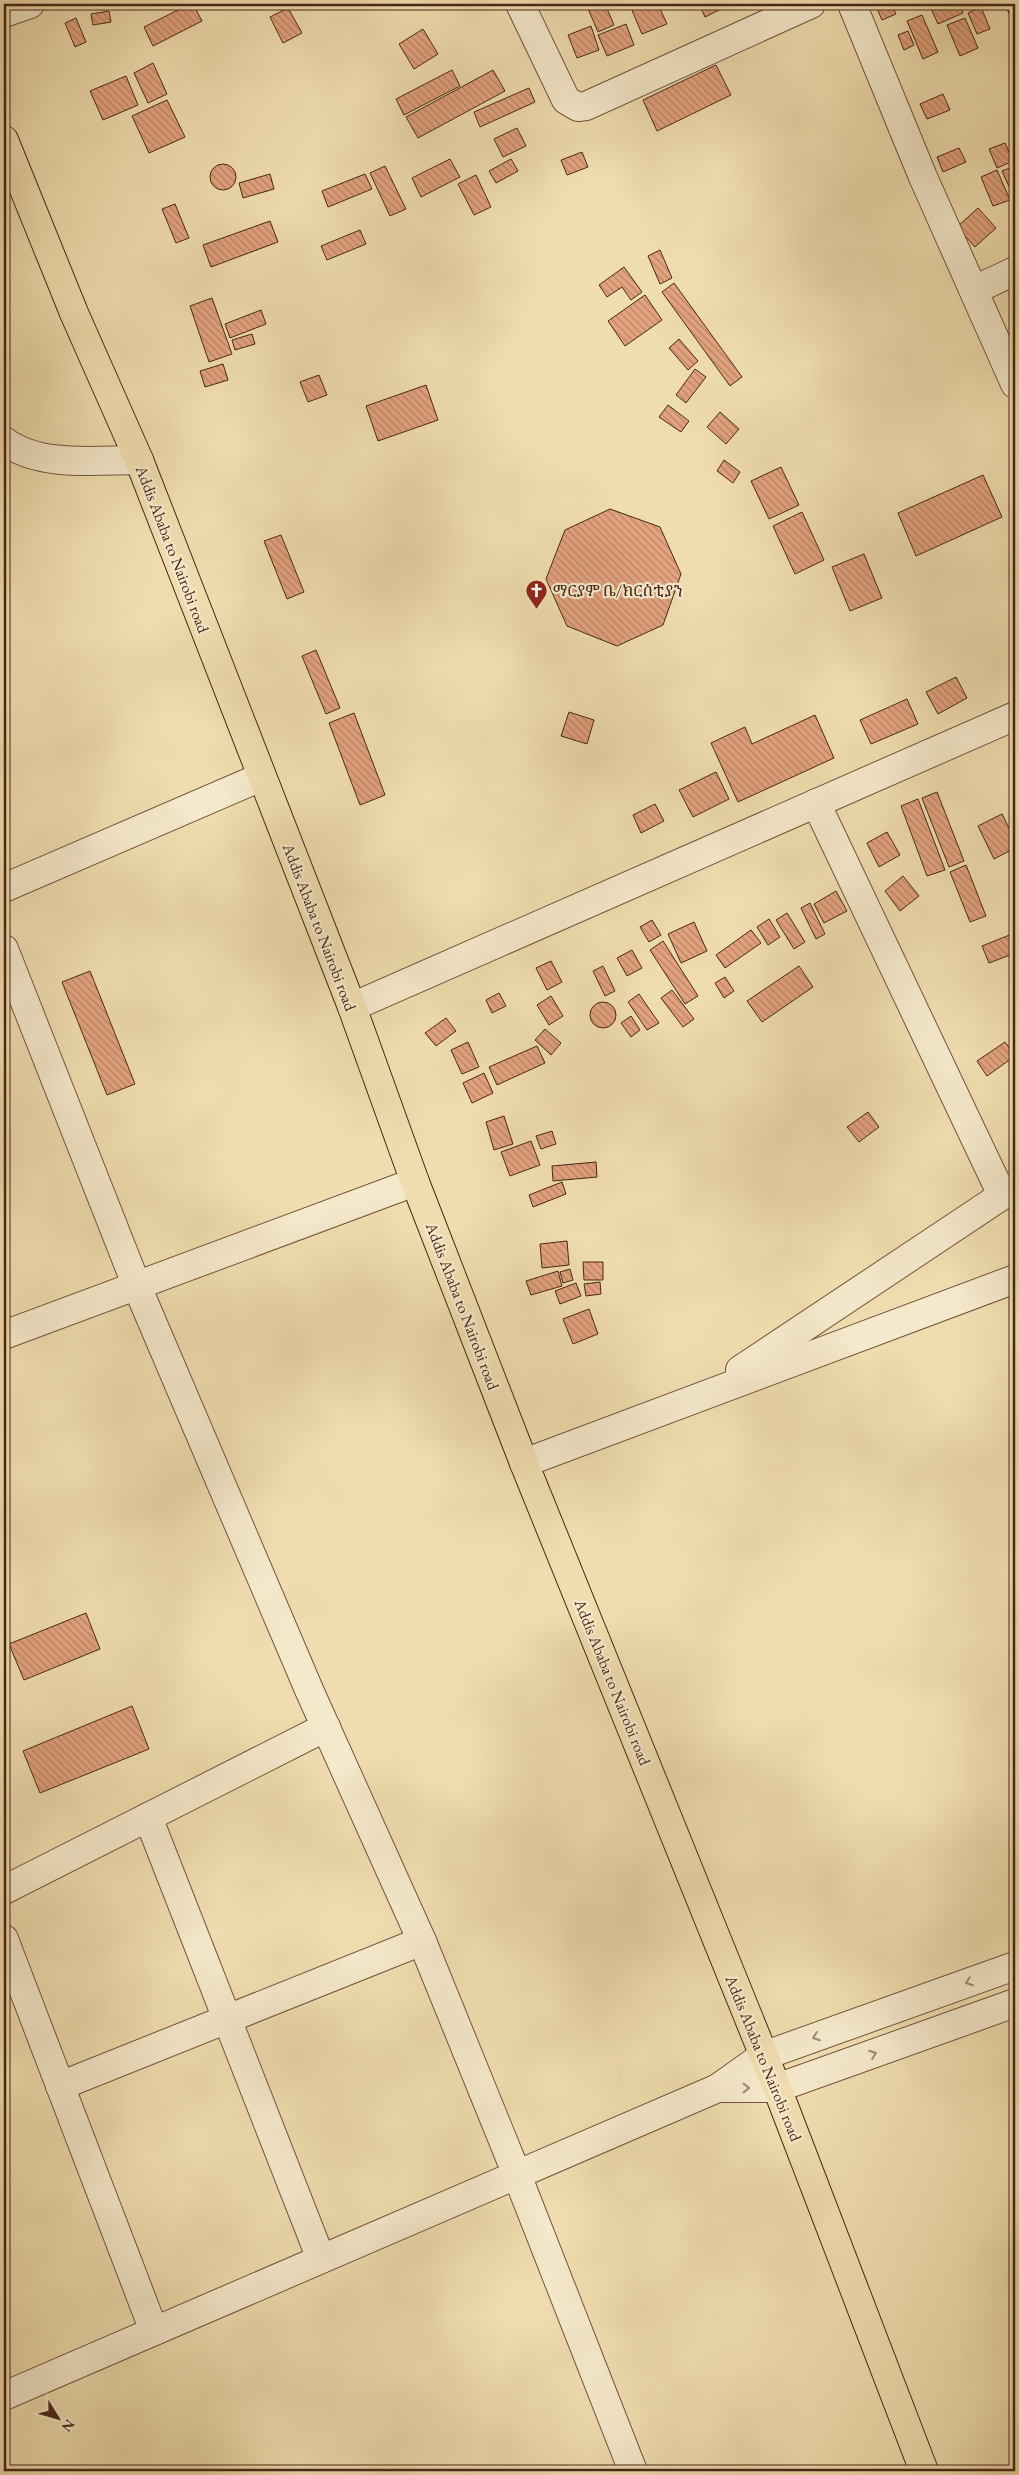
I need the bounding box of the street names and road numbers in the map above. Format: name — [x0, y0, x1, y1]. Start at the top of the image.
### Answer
street label: Addis Ababa to Nairobi road — [131, 462, 214, 637]
street label: Addis Ababa to Nairobi road — [278, 840, 361, 1015]
street label: Addis Ababa to Nairobi road — [421, 1219, 504, 1394]
street label: Addis Ababa to Nairobi road — [569, 1595, 656, 1769]
street label: Addis Ababa to Nairobi road — [720, 1971, 807, 2145]

